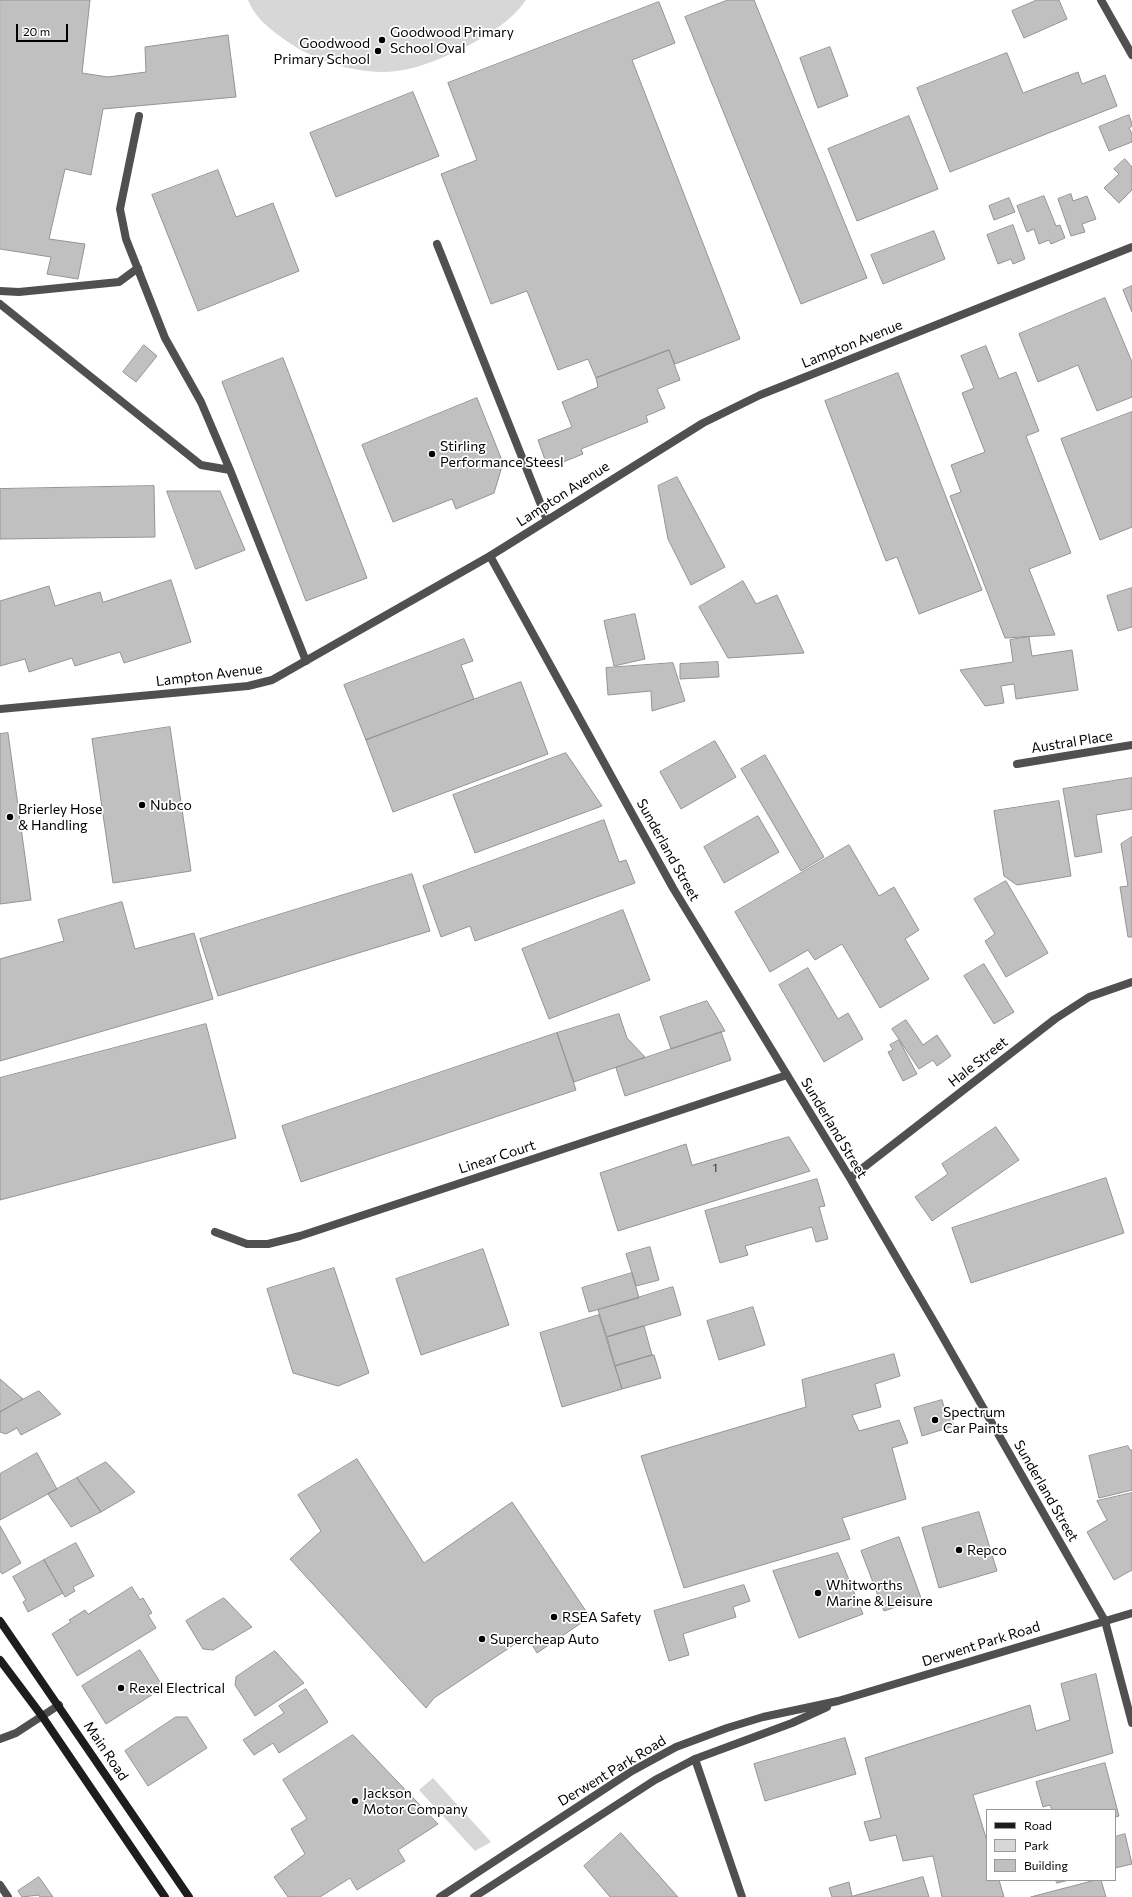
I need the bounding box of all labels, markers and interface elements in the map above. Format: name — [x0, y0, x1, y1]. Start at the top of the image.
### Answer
scale bar — [18, 16, 70, 42]
text: 20 m — [23, 24, 50, 38]
place label: Goodwood Primary School Oval — [390, 24, 514, 56]
place label: Goodwood Primary School — [274, 35, 370, 68]
marker: Goodwood Primary School Oval — [377, 35, 387, 45]
marker: Goodwood Primary School — [373, 46, 383, 56]
street label: Lampton Avenue — [799, 316, 905, 372]
place label: Stirling Performance Steesl — [440, 438, 564, 470]
marker: Stirling Performance Steesl — [427, 449, 437, 459]
street label: Lampton Avenue — [514, 458, 612, 530]
street label: Lampton Avenue — [155, 660, 263, 690]
street label: Austral Place — [1030, 727, 1114, 757]
street label: Sunderland Street — [633, 796, 703, 904]
place label: Nubco — [150, 797, 192, 813]
marker: Nubco — [137, 800, 147, 810]
place label: Brierley Hose & Handling — [18, 801, 102, 834]
marker: Brierley Hose & Handling — [5, 812, 15, 822]
street label: Hale Street — [945, 1034, 1011, 1090]
street label: Sunderland Street — [797, 1075, 871, 1181]
street label: Linear Court — [456, 1137, 538, 1177]
house number: 1 — [712, 1161, 718, 1175]
place label: Spectrum Car Paints — [943, 1404, 1008, 1436]
marker: Spectrum Car Paints — [930, 1415, 940, 1425]
street label: Sunderland Street — [1010, 1437, 1082, 1545]
place label: Repco — [967, 1542, 1007, 1558]
marker: Repco — [954, 1545, 964, 1555]
place label: Whitworths Marine & Leisure — [826, 1577, 933, 1610]
marker: Whitworths Marine & Leisure — [813, 1588, 823, 1598]
place label: RSEA Safety — [562, 1609, 641, 1625]
marker: RSEA Safety — [549, 1612, 559, 1622]
street label: Derwent Park Road — [920, 1618, 1042, 1670]
place label: Supercheap Auto — [490, 1631, 599, 1647]
marker: Supercheap Auto — [477, 1634, 487, 1644]
place label: Rexel Electrical — [129, 1680, 225, 1696]
marker: Rexel Electrical — [116, 1683, 126, 1693]
street label: Main Road — [80, 1718, 132, 1784]
street label: Derwent Park Road — [555, 1732, 669, 1810]
place label: Jackson Motor Company — [363, 1785, 468, 1818]
marker: Jackson Motor Company — [350, 1796, 360, 1806]
legend — [986, 1809, 1116, 1881]
text: Road — [1024, 1818, 1052, 1832]
text: Park — [1024, 1838, 1049, 1852]
text: Building — [1024, 1858, 1068, 1872]

